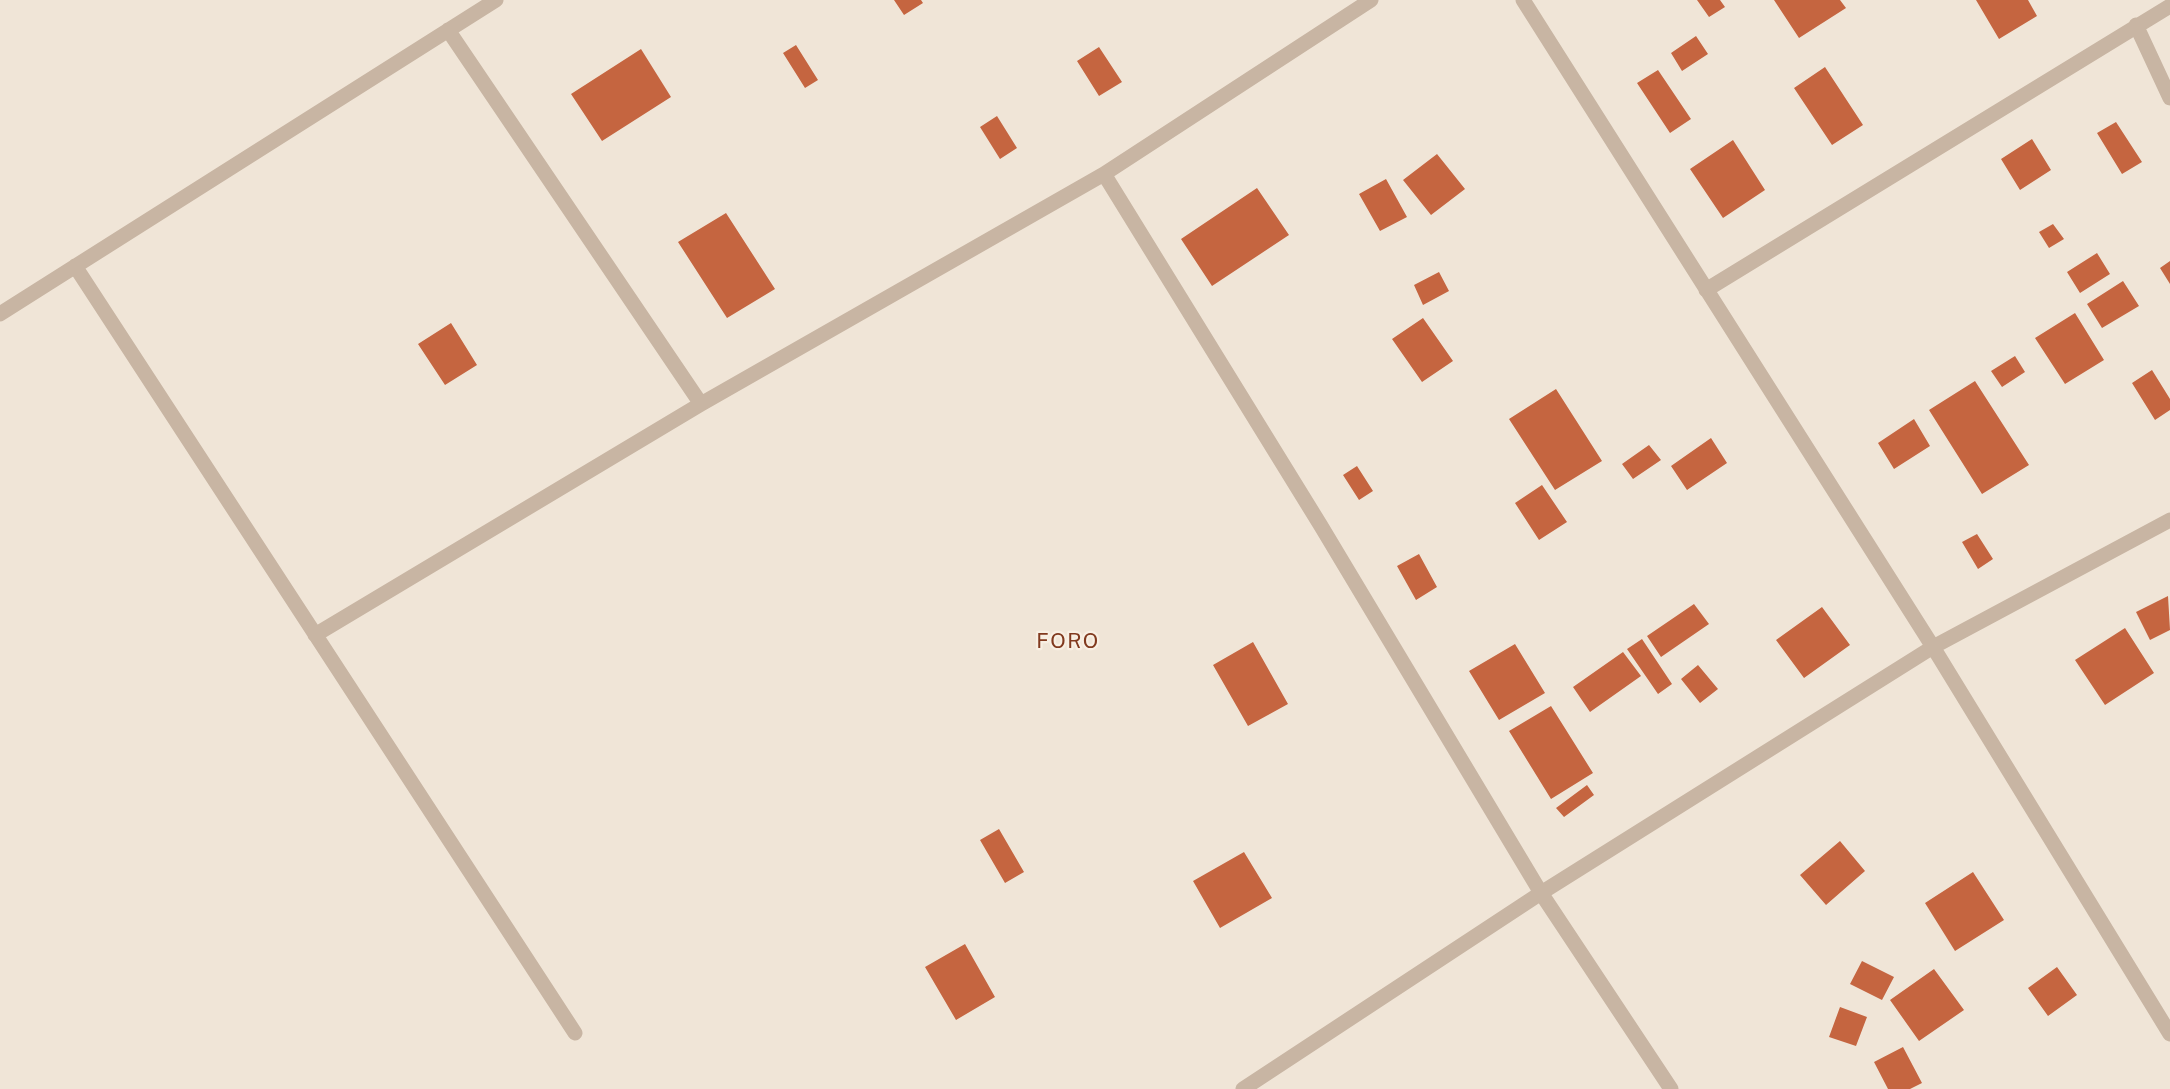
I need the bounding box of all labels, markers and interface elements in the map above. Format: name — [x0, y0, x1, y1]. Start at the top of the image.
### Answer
district label: FORO — [1036, 629, 1100, 655]

